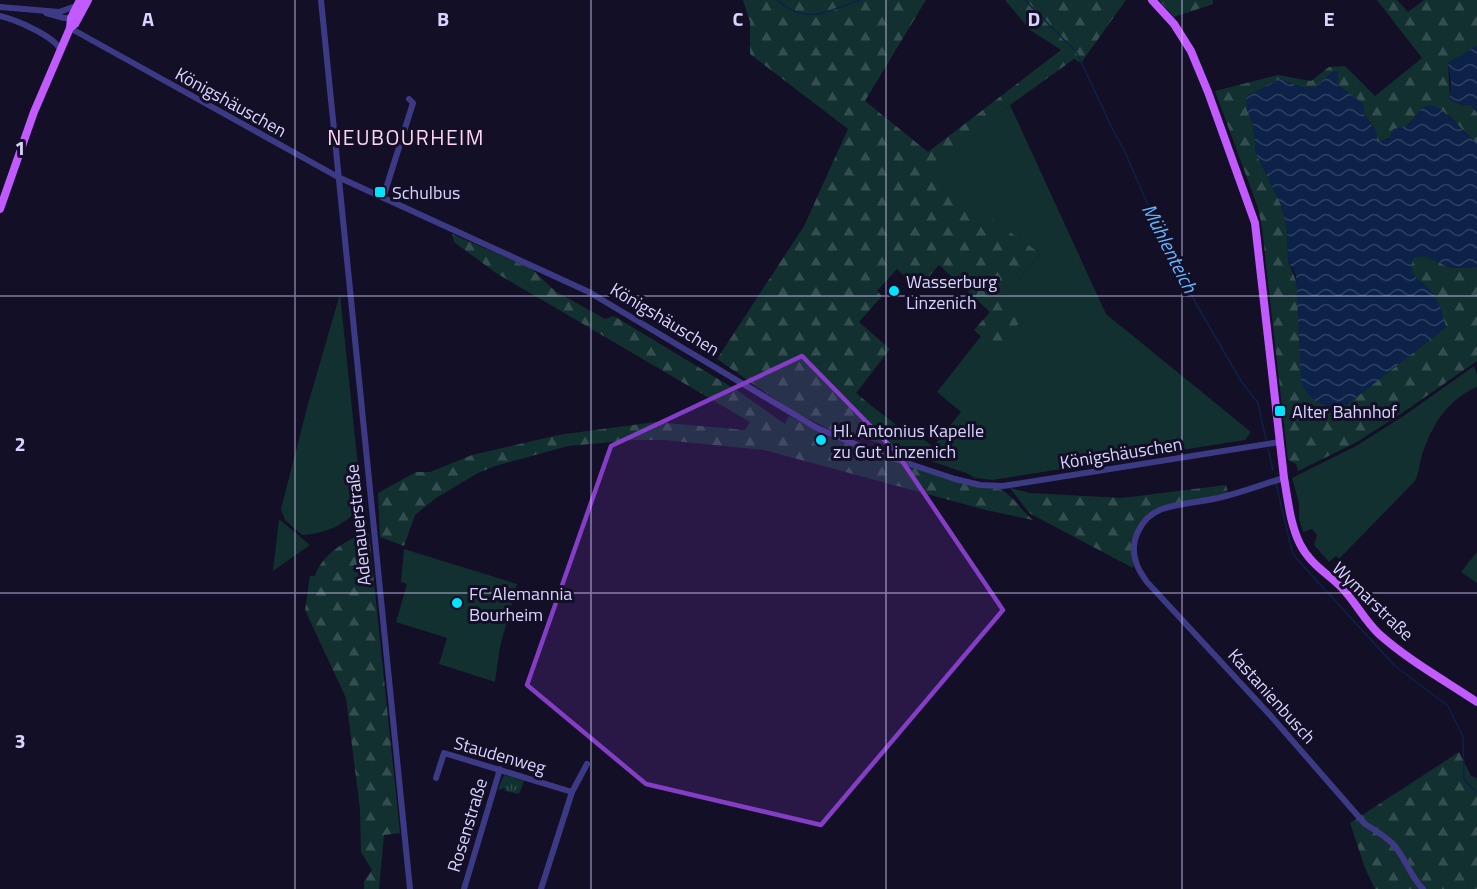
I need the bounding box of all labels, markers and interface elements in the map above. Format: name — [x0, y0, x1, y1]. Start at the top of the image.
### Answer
text: A — [142, 3, 154, 34]
text: B — [437, 3, 449, 34]
text: C — [733, 3, 744, 34]
text: D — [1028, 3, 1040, 34]
text: E — [1323, 3, 1335, 34]
street label: Königshäuschen — [170, 60, 292, 144]
district label: NEUBOURHEIM — [327, 121, 485, 153]
text: 1 — [14, 132, 26, 163]
place label: Schulbus — [392, 179, 460, 206]
marker: Schulbus — [373, 185, 387, 199]
water label: Mühlenteich — [1134, 198, 1206, 299]
place label: Wasserburg Linzenich — [906, 268, 997, 316]
street label: Königshäuschen — [605, 276, 725, 362]
marker: Wasserburg Linzenich — [887, 284, 901, 298]
place label: Alter Bahnhof — [1292, 398, 1397, 425]
marker: Alter Bahnhof — [1273, 404, 1287, 418]
place label: Hl. Antonius Kapelle zu Gut Linzenich — [833, 417, 984, 465]
text: 2 — [14, 428, 26, 459]
street label: Königshäuschen — [1058, 430, 1184, 476]
marker: Hl. Antonius Kapelle zu Gut Linzenich — [814, 433, 828, 447]
street label: Adenauerstraße — [338, 463, 378, 587]
street label: Wymarstraße — [1326, 555, 1420, 647]
place label: FC Alemannia Bourheim — [469, 580, 572, 628]
marker: FC Alemannia Bourheim — [450, 596, 464, 610]
street label: Kastanienbusch — [1222, 642, 1322, 750]
text: 3 — [14, 725, 26, 756]
street label: Staudenweg — [451, 729, 549, 781]
street label: Rosenstraße — [440, 775, 494, 875]

